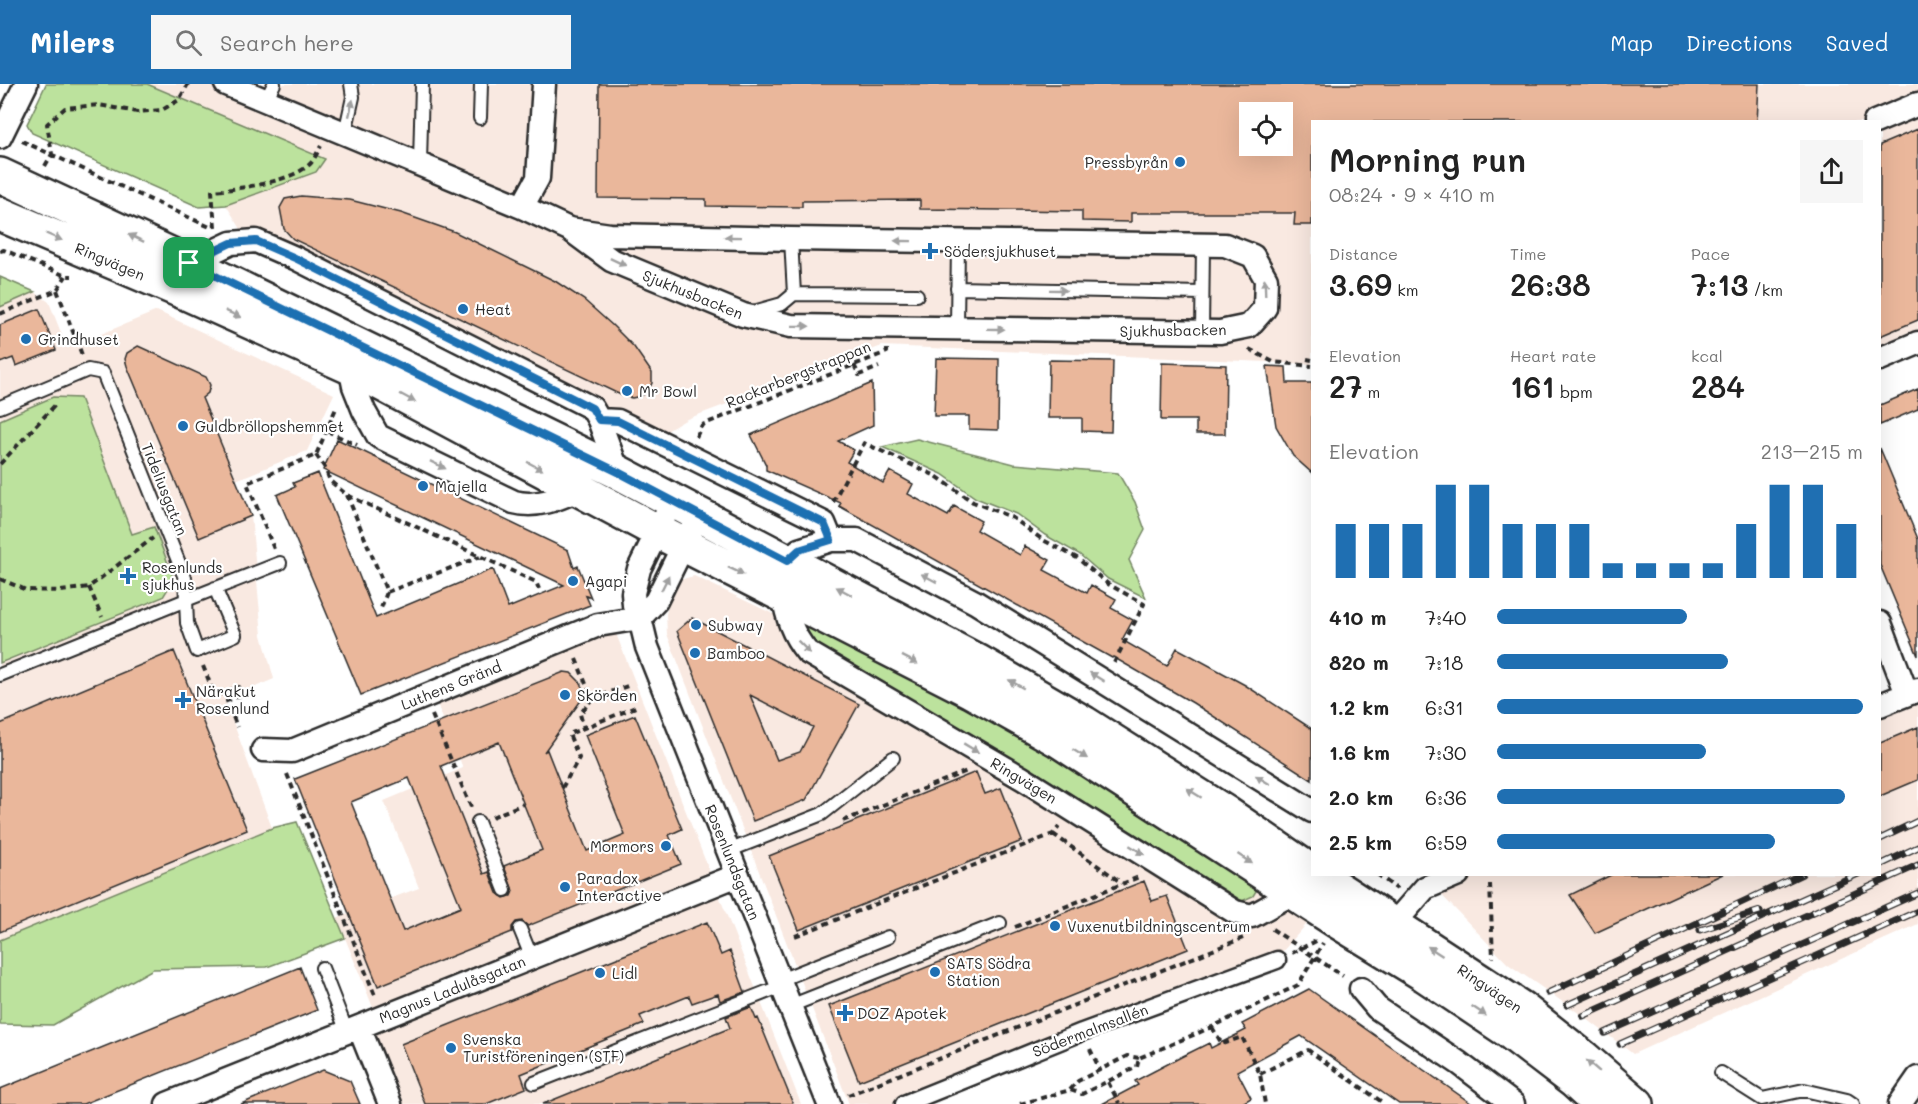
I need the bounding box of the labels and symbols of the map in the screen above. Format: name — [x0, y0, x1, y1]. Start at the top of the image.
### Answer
one-way arrow — [346, 99, 356, 118]
place label: Pressbyrån — [1085, 152, 1168, 172]
marker: Pressbyrån — [1173, 155, 1187, 169]
one-way arrow — [45, 232, 63, 242]
one-way arrow — [723, 233, 742, 242]
one-way arrow — [128, 234, 145, 243]
one-way arrow — [893, 236, 912, 246]
street label: Ringvägen — [72, 237, 148, 285]
pin — [163, 237, 214, 288]
place label: Södersjukhuset — [944, 241, 1056, 261]
marker: Södersjukhuset — [921, 242, 939, 260]
one-way arrow — [609, 257, 627, 267]
street label: Sjukhusbacken — [640, 265, 746, 323]
one-way arrow — [1261, 277, 1270, 296]
one-way arrow — [1048, 286, 1067, 295]
place label: Heat — [475, 299, 511, 319]
marker: Heat — [456, 302, 470, 316]
one-way arrow — [224, 309, 242, 319]
street label: Sjukhusbacken — [1119, 319, 1227, 341]
one-way arrow — [791, 321, 810, 331]
one-way arrow — [986, 324, 1005, 334]
place label: Grindhuset — [38, 329, 119, 349]
marker: Grindhuset — [19, 332, 33, 346]
street label: Rackarbergstrappan — [723, 336, 873, 412]
place label: Mr Bowl — [639, 381, 697, 401]
marker: Mr Bowl — [620, 384, 634, 398]
one-way arrow — [400, 393, 417, 403]
place label: Guldbröllopshemmet — [195, 416, 344, 436]
marker: Guldbröllopshemmet — [176, 419, 190, 433]
street label: Tideliusgatan — [137, 440, 193, 538]
one-way arrow — [429, 460, 446, 469]
one-way arrow — [526, 461, 543, 471]
place label: Majella — [435, 476, 488, 496]
marker: Majella — [416, 479, 430, 493]
place label: Rosenlunds sjukhus — [142, 557, 222, 594]
one-way arrow — [728, 566, 745, 576]
marker: Rosenlunds sjukhus — [119, 567, 137, 585]
place label: Agapi — [585, 571, 627, 591]
one-way arrow — [921, 573, 938, 582]
marker: Agapi — [566, 574, 580, 588]
one-way arrow — [660, 575, 669, 592]
one-way arrow — [835, 586, 852, 596]
place label: Subway — [708, 615, 763, 635]
marker: Subway — [689, 618, 703, 632]
one-way arrow — [797, 640, 812, 654]
place label: Bamboo — [707, 643, 765, 663]
marker: Bamboo — [688, 646, 702, 660]
one-way arrow — [902, 655, 919, 665]
street label: Luthens Gränd — [398, 656, 504, 714]
one-way arrow — [1089, 672, 1105, 683]
one-way arrow — [1007, 679, 1024, 689]
place label: Närakut Rosenlund — [196, 681, 269, 718]
place label: Skörden — [577, 685, 637, 705]
marker: Skörden — [558, 688, 572, 702]
marker: Närakut Rosenlund — [174, 691, 192, 709]
one-way arrow — [963, 743, 980, 753]
one-way arrow — [1072, 749, 1089, 760]
street label: Ringvägen — [987, 752, 1061, 808]
one-way arrow — [1255, 774, 1271, 785]
one-way arrow — [1186, 787, 1202, 798]
street label: Rosenlundsgatan — [701, 801, 765, 923]
place label: Mormors — [590, 836, 654, 856]
marker: Mormors — [659, 839, 673, 853]
one-way arrow — [1129, 844, 1145, 855]
one-way arrow — [1236, 854, 1253, 865]
place label: Paradox Interactive — [577, 868, 662, 905]
marker: Paradox Interactive — [558, 880, 572, 894]
place label: Vuxenutbildningscentrum — [1067, 916, 1250, 936]
marker: Vuxenutbildningscentrum — [1048, 919, 1062, 933]
one-way arrow — [1427, 946, 1443, 957]
street label: Magnus Ladulåsgatan — [376, 950, 528, 1028]
place label: SATS Södra Station — [947, 953, 1031, 990]
street label: Ringvägen — [1454, 959, 1526, 1017]
place label: Lidl — [612, 963, 638, 983]
marker: SATS Södra Station — [928, 965, 942, 979]
marker: Lidl — [593, 966, 607, 980]
street label: Södermalmsallén — [1029, 999, 1151, 1061]
place label: DOZ Apotek — [857, 1003, 946, 1023]
one-way arrow — [1471, 1005, 1487, 1016]
marker: DOZ Apotek — [838, 1006, 852, 1020]
place label: Svenska Turistföreningen (STF) — [463, 1029, 624, 1066]
marker: Svenska Turistföreningen (STF) — [444, 1041, 458, 1055]
one-way arrow — [1586, 1060, 1601, 1073]

